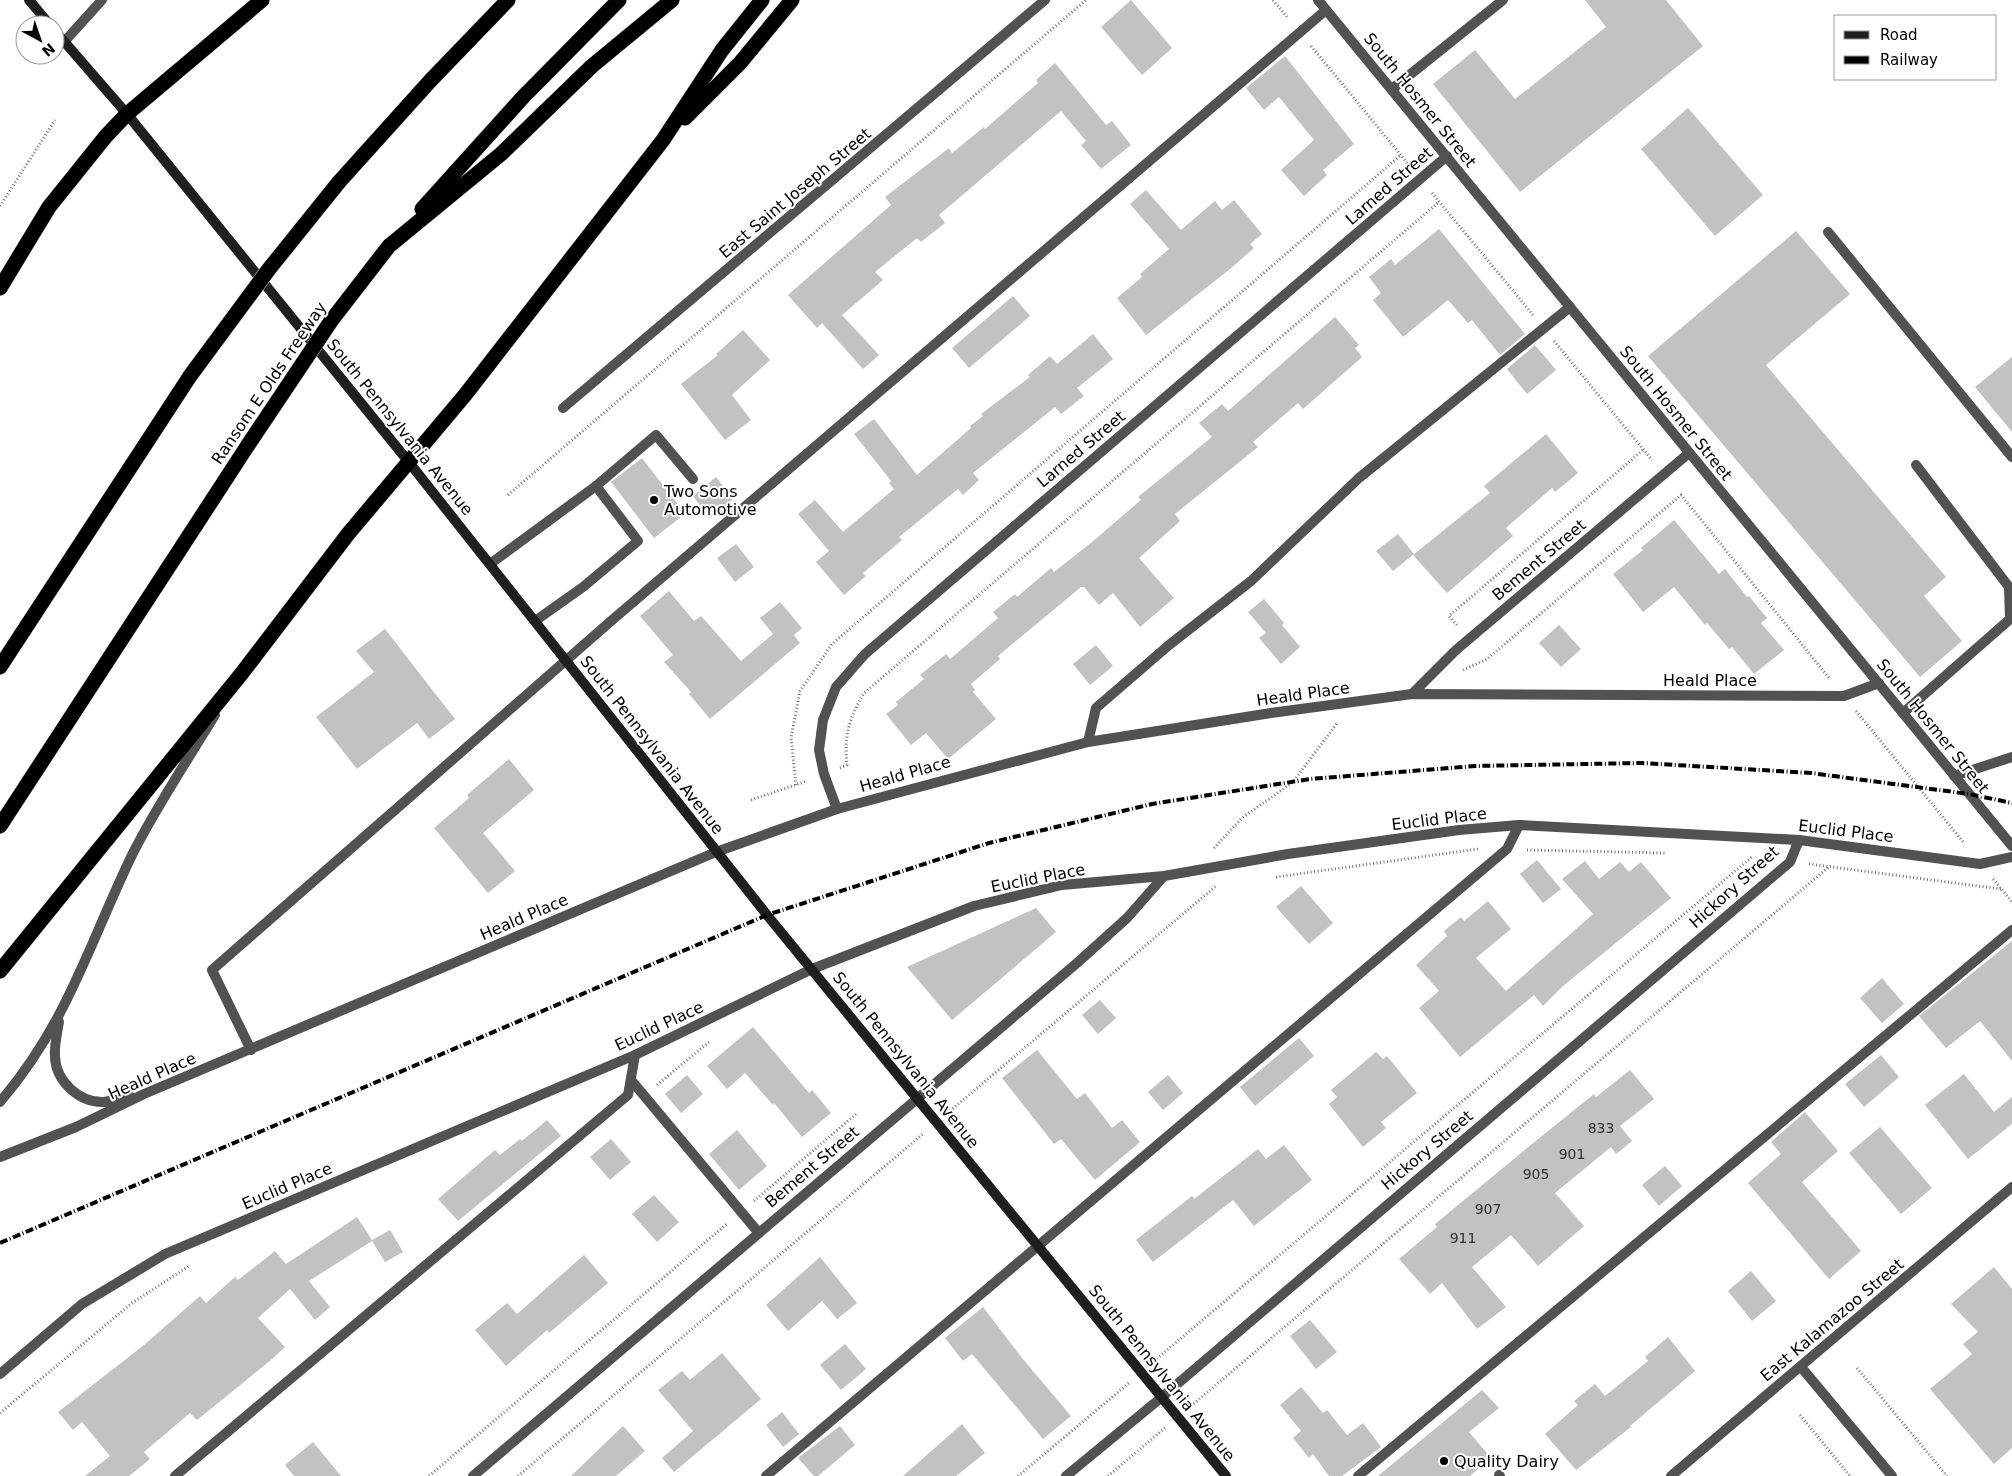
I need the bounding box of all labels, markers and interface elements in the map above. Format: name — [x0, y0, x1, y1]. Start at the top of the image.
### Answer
north arrow — [15, 15, 65, 65]
legend — [1834, 15, 1997, 80]
text: Road — [1880, 26, 1918, 44]
street label: South Hosmer Street — [1360, 29, 1480, 171]
text: N — [39, 40, 58, 60]
text: Railway — [1880, 51, 1938, 69]
street label: East Saint Joseph Street — [715, 124, 875, 262]
street label: Larned Street — [1342, 143, 1436, 229]
street label: Ransom E Olds Freeway — [208, 298, 330, 468]
street label: South Pennsylvania Avenue — [323, 335, 477, 519]
street label: South Hosmer Street — [1616, 342, 1736, 484]
street label: Larned Street — [1033, 407, 1129, 491]
place label: Two Sons Automotive — [663, 482, 757, 519]
marker: Two Sons Automotive — [648, 494, 660, 506]
street label: Bement Street — [1488, 515, 1590, 605]
street label: South Pennsylvania Avenue — [576, 652, 728, 838]
street label: South Hosmer Street — [1873, 655, 1993, 797]
street label: Heald Place — [1663, 671, 1757, 690]
street label: Heald Place — [1255, 678, 1351, 710]
street label: Heald Place — [857, 752, 953, 796]
street label: Euclid Place — [1390, 804, 1488, 834]
street label: Euclid Place — [1797, 816, 1895, 846]
street label: Hickory Street — [1685, 842, 1783, 932]
street label: Euclid Place — [989, 860, 1087, 896]
street label: Heald Place — [477, 890, 571, 944]
street label: South Pennsylvania Avenue — [829, 968, 983, 1152]
street label: Euclid Place — [612, 997, 706, 1055]
street label: Heald Place — [105, 1048, 199, 1104]
street label: Hickory Street — [1377, 1106, 1477, 1194]
house number: 833 — [1588, 1120, 1614, 1136]
street label: Bement Street — [761, 1122, 863, 1212]
house number: 901 — [1559, 1146, 1585, 1162]
street label: Euclid Place — [239, 1159, 335, 1213]
house number: 905 — [1523, 1166, 1549, 1182]
house number: 907 — [1475, 1201, 1501, 1217]
house number: 911 — [1450, 1230, 1476, 1246]
street label: East Kalamazoo Street — [1757, 1255, 1907, 1385]
street label: South Pennsylvania Avenue — [1085, 1281, 1239, 1465]
place label: Quality Dairy — [1454, 1452, 1559, 1471]
marker: Quality Dairy — [1438, 1455, 1450, 1467]

